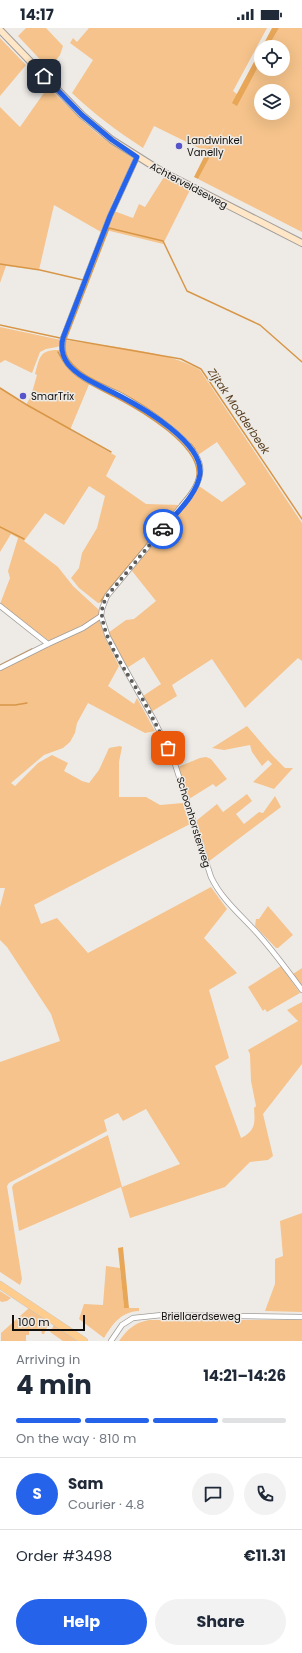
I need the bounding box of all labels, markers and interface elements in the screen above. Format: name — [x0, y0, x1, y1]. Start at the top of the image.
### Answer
text: 14:17 — [20, 4, 54, 25]
map controls — [254, 40, 290, 120]
button: locate — [254, 40, 290, 76]
pin — [27, 59, 61, 93]
icon: home — [33, 65, 55, 87]
button: layers — [254, 84, 290, 120]
place label: Landwinkel Vanelly — [187, 133, 242, 160]
marker: Landwinkel Vanelly — [174, 141, 184, 151]
street label: Achterveldseweg — [147, 159, 230, 212]
water label: Zijtak Modderbeek — [204, 364, 275, 458]
place label: SmarTrix — [31, 389, 74, 404]
marker: SmarTrix — [18, 391, 28, 401]
courier — [143, 509, 183, 549]
icon: car — [152, 518, 174, 540]
pin — [151, 731, 185, 765]
icon: bag — [157, 737, 179, 759]
street label: Schoonhorsterweg — [173, 775, 214, 869]
street label: Briellaerdseweg — [161, 1309, 241, 1324]
scale bar — [12, 1313, 85, 1332]
text: 100 m — [18, 1314, 50, 1330]
text: Arriving in — [16, 1350, 80, 1369]
text: 14:21–14:26 — [203, 1365, 286, 1386]
text: 4 min — [16, 1367, 92, 1403]
text: On the way · 810 m — [16, 1429, 136, 1448]
text: Sam — [68, 1473, 103, 1494]
button: chat — [192, 1473, 234, 1515]
button: phone — [244, 1473, 286, 1515]
text: S — [32, 1483, 42, 1504]
text: Courier · 4.8 — [68, 1495, 144, 1514]
text: Order #3498 — [16, 1545, 112, 1566]
text: €11.31 — [244, 1545, 286, 1566]
button: Help — [16, 1599, 147, 1645]
button: Share — [155, 1599, 286, 1645]

